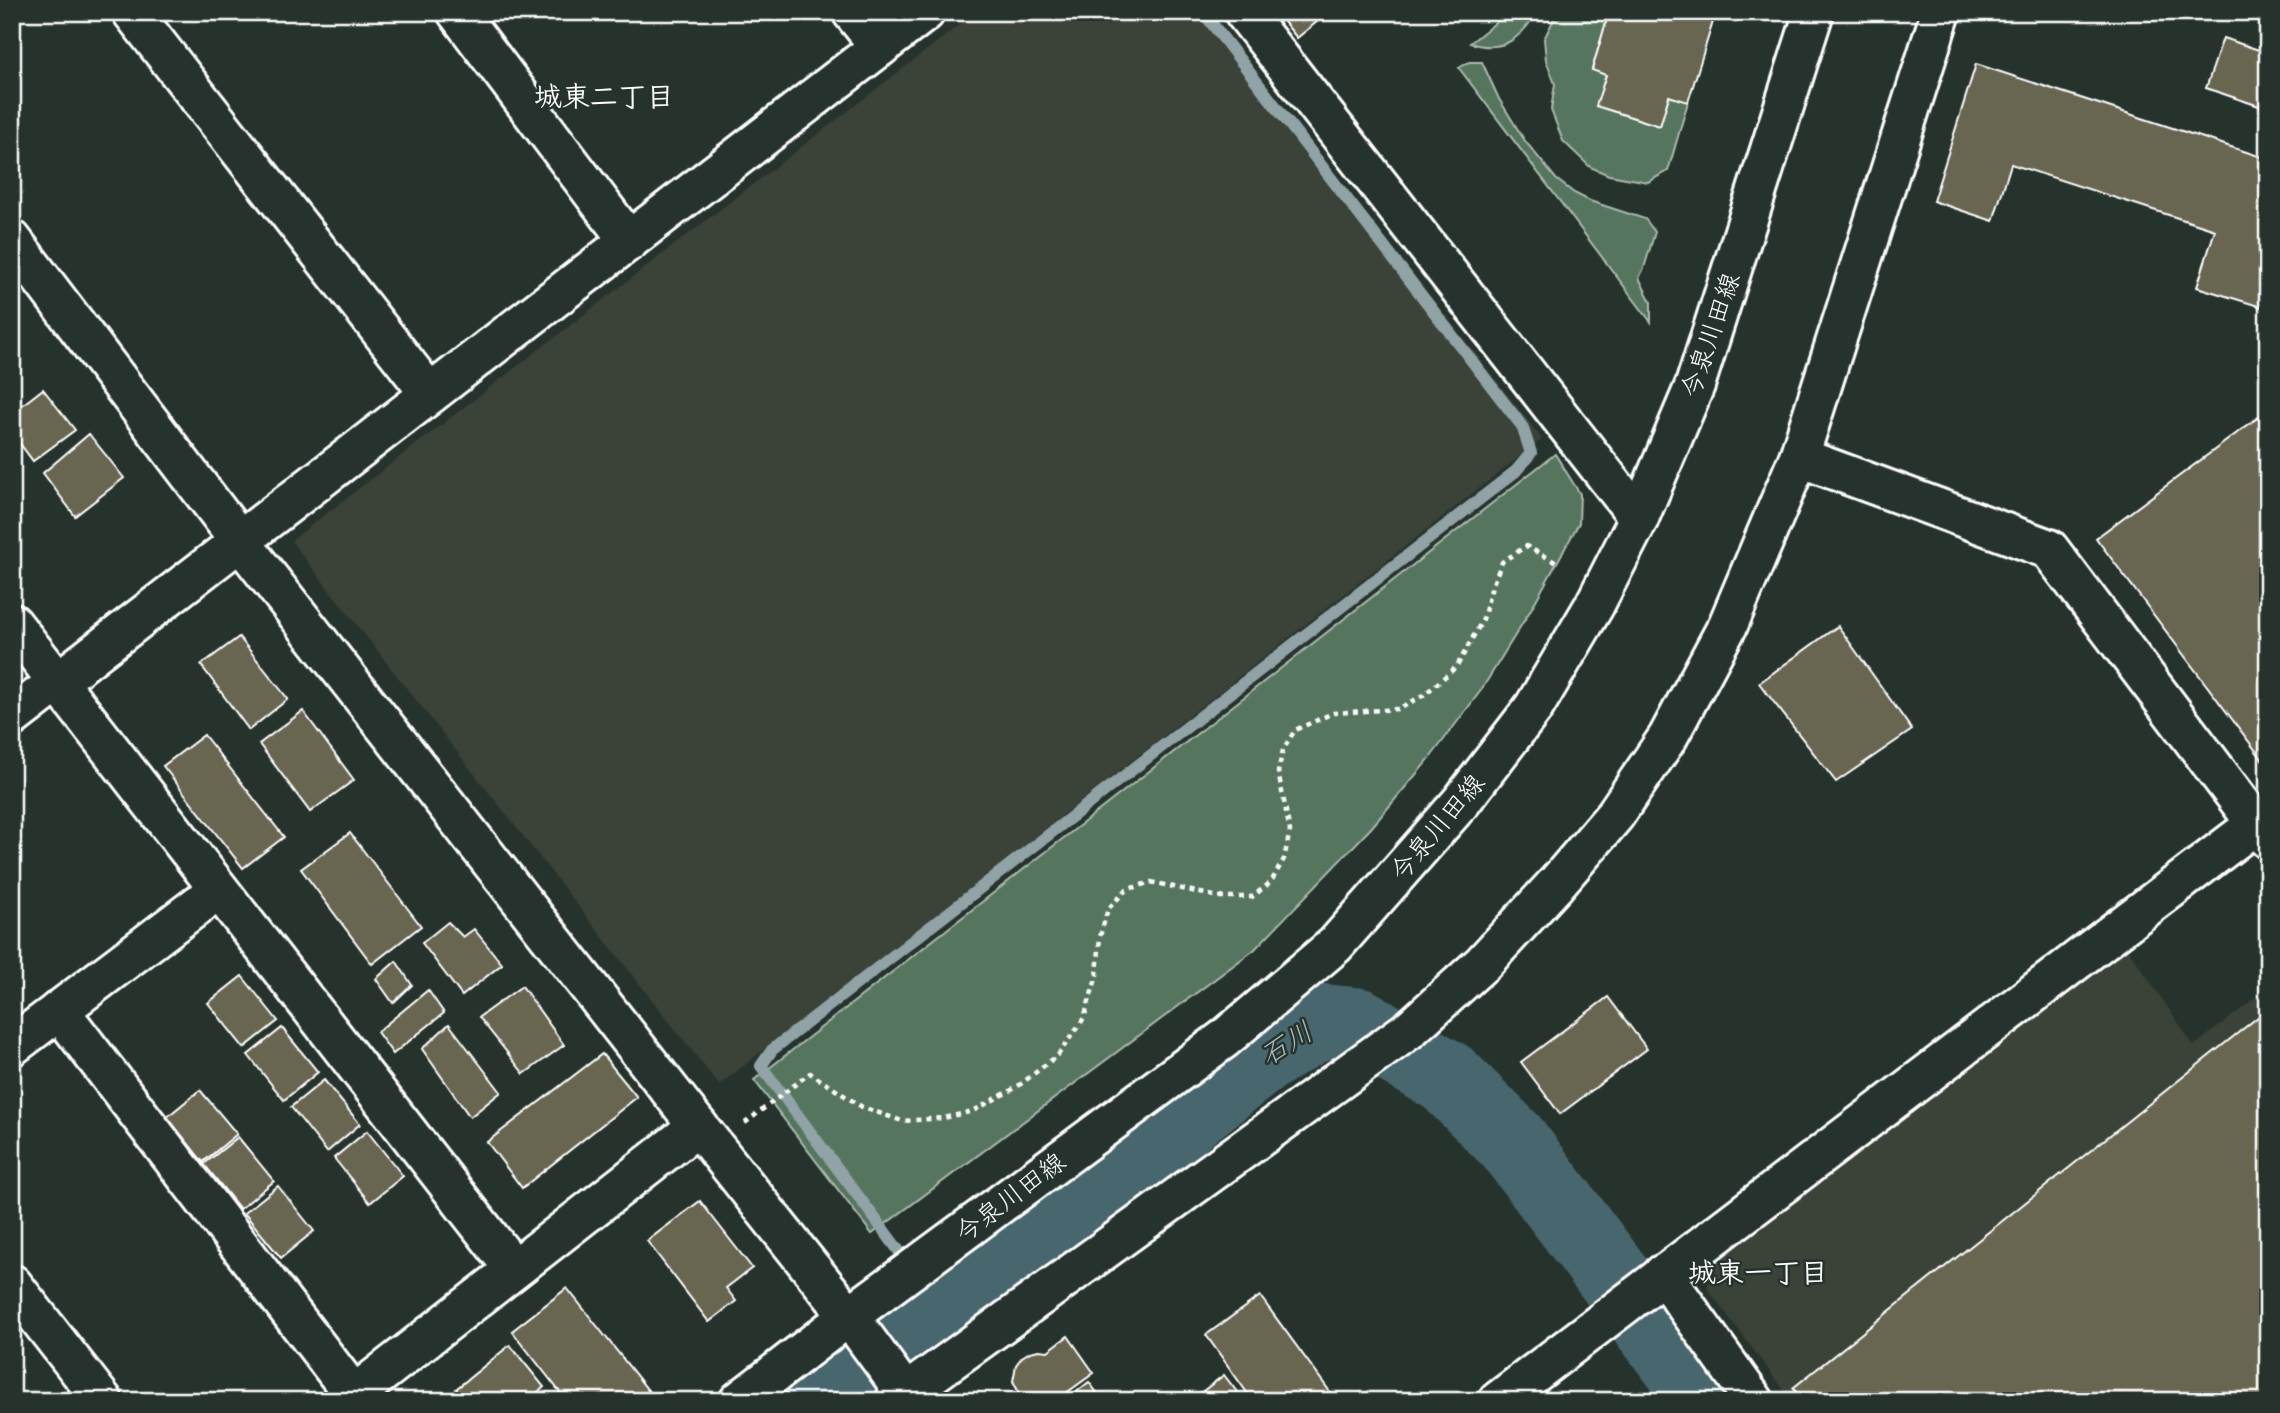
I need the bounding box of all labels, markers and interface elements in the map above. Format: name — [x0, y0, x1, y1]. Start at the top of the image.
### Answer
district label: 城東二丁目 — [534, 77, 674, 115]
street label: 今泉川田線 — [1672, 268, 1747, 402]
street label: 今泉川田線 — [1381, 766, 1492, 888]
water label: 石川 — [1252, 1012, 1320, 1074]
street label: 今泉川田線 — [947, 1144, 1072, 1250]
district label: 城東一丁目 — [1688, 1253, 1828, 1291]

